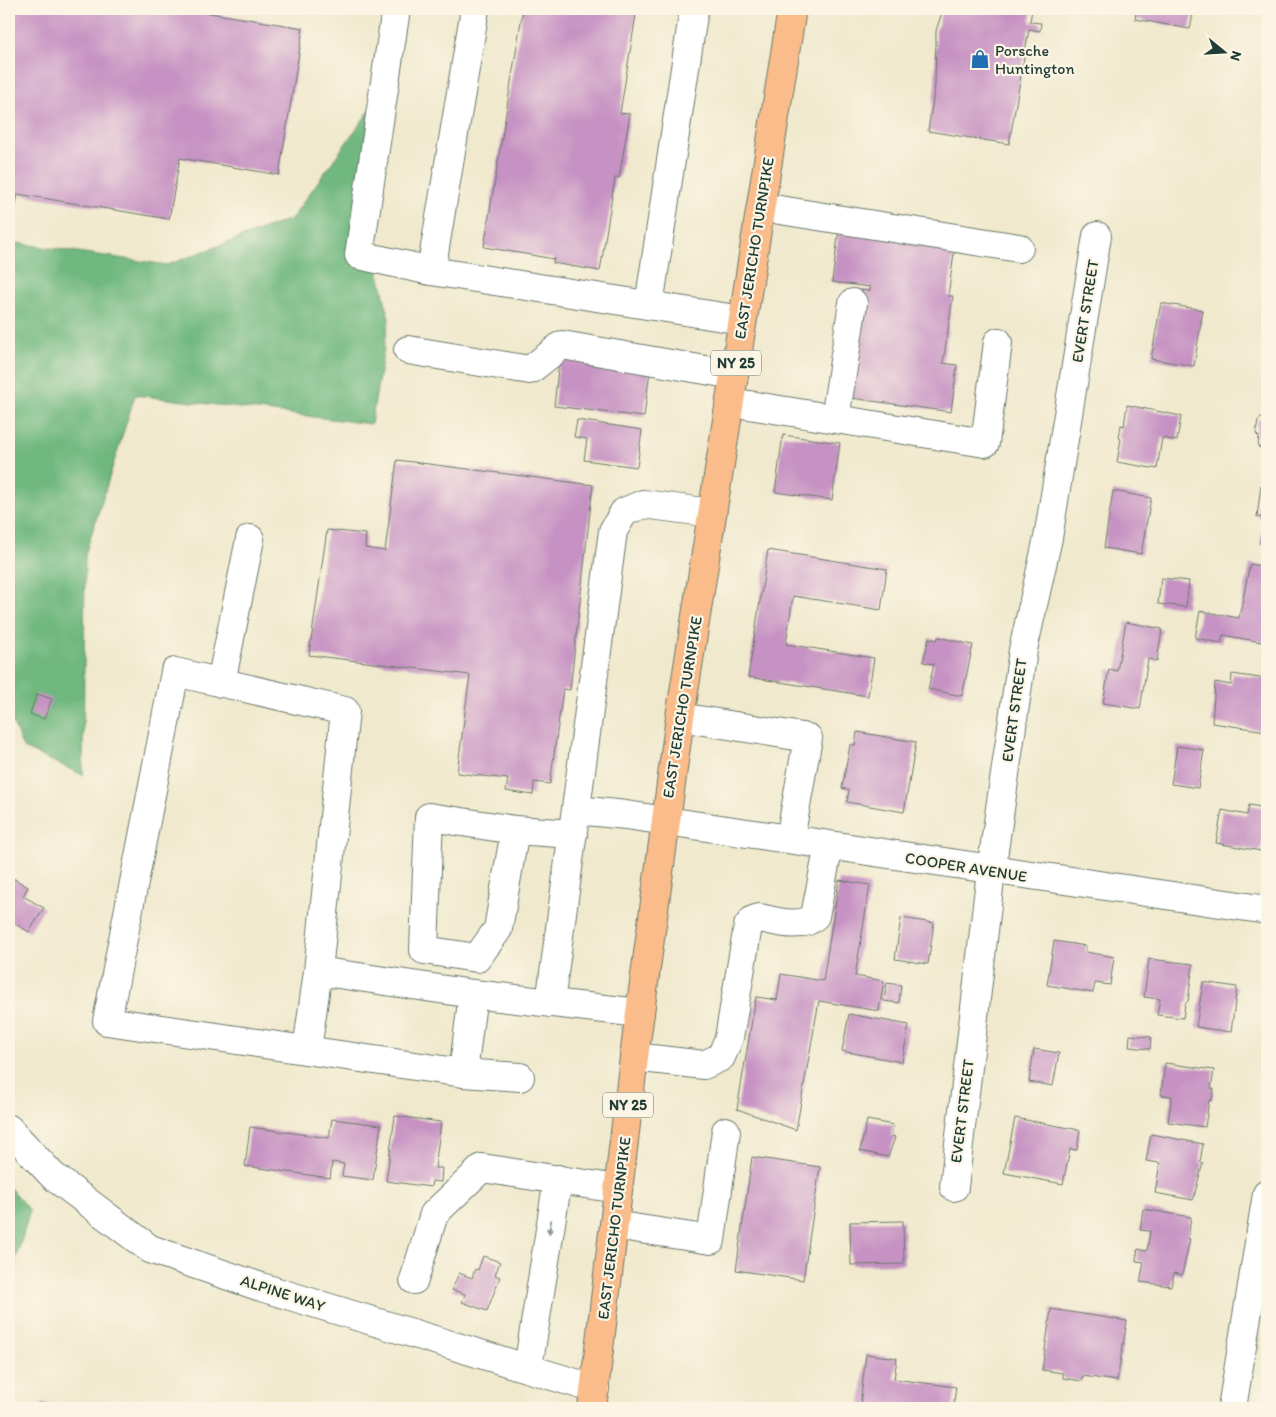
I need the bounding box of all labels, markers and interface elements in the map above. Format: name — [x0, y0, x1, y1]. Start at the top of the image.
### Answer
north arrow — [1198, 28, 1248, 78]
place label: Porsche Huntington — [995, 41, 1075, 78]
shop icon: Porsche Huntington — [969, 48, 991, 70]
text: N — [1226, 49, 1245, 63]
street label: EAST JERICHO TURNPIKE — [730, 156, 778, 340]
street label: EVERT STREET — [1067, 258, 1103, 364]
road number: NY 25 — [711, 350, 761, 376]
street label: EAST JERICHO TURNPIKE — [658, 615, 706, 799]
street label: EVERT STREET — [997, 657, 1031, 763]
street label: COOPER AVENUE — [904, 848, 1028, 886]
street label: EVERT STREET — [946, 1058, 978, 1164]
road number: NY 25 — [603, 1092, 653, 1118]
street label: EAST JERICHO TURNPIKE — [593, 1136, 635, 1320]
one-way arrow — [546, 1220, 554, 1236]
street label: ALPINE WAY — [238, 1270, 328, 1316]

